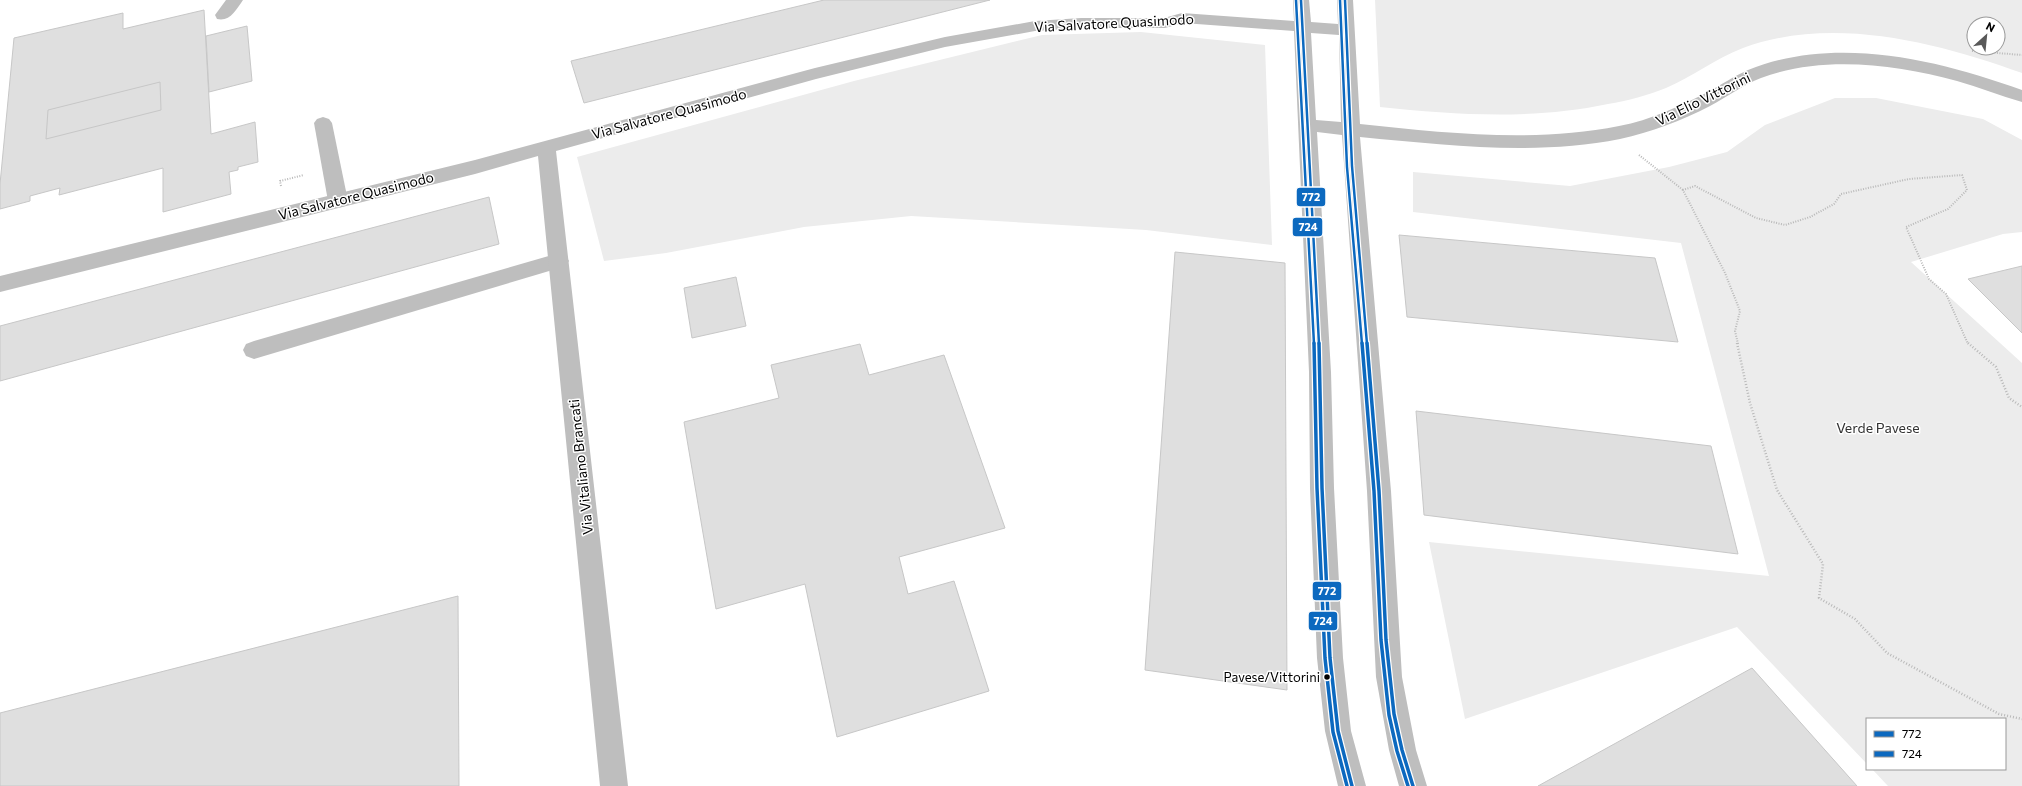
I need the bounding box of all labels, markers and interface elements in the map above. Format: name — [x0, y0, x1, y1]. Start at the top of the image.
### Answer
street label: Via Salvatore Quasimodo — [1034, 10, 1194, 35]
north arrow — [1966, 16, 2006, 56]
text: N — [1984, 19, 1997, 34]
street label: Via Elio Vittorini — [1653, 68, 1753, 129]
street label: Via Salvatore Quasimodo — [590, 85, 748, 142]
street label: Via Salvatore Quasimodo — [276, 168, 435, 223]
line badge: 772 — [1296, 187, 1326, 207]
text: 772 — [1302, 190, 1320, 203]
line badge: 724 — [1292, 217, 1323, 237]
text: 724 — [1299, 220, 1318, 233]
street label: Via Vitaliano Brancati — [565, 398, 596, 536]
park label: Verde Pavese — [1836, 419, 1920, 436]
line badge: 772 — [1312, 581, 1342, 601]
text: 772 — [1318, 584, 1336, 597]
line badge: 724 — [1308, 611, 1338, 631]
text: 724 — [1314, 614, 1333, 627]
place label: Pavese/Vittorini — [1223, 669, 1320, 685]
marker: Pavese/Vittorini — [1322, 672, 1332, 682]
legend — [1866, 718, 2006, 770]
text: 772 — [1902, 726, 1922, 740]
text: 724 — [1902, 746, 1922, 760]

